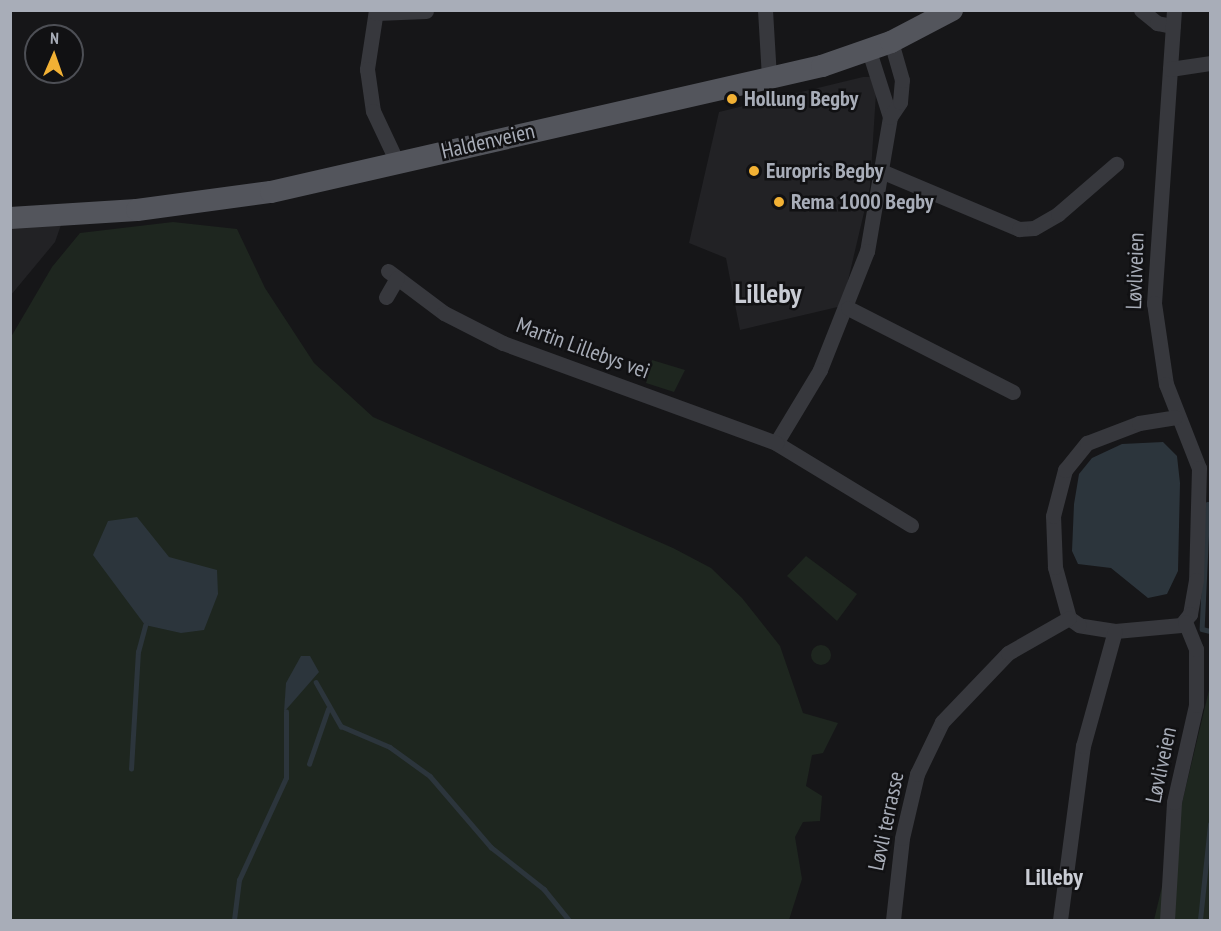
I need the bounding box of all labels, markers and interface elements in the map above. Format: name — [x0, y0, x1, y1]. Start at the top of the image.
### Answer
north arrow — [24, 24, 84, 84]
text: N — [50, 28, 59, 48]
place label: Hollung Begby — [744, 86, 858, 112]
marker: Hollung Begby — [725, 92, 739, 106]
street label: Haldenveien — [439, 117, 537, 165]
place label: Europris Begby — [766, 158, 883, 184]
marker: Europris Begby — [747, 164, 761, 178]
place label: Rema 1000 Begby — [791, 189, 934, 215]
marker: Rema 1000 Begby — [772, 195, 786, 209]
street label: Løvliveien — [1120, 232, 1150, 310]
district label: Lilleby — [734, 276, 802, 310]
street label: Martin Lillebys vei — [513, 312, 653, 384]
street label: Løvliveien — [1140, 725, 1182, 805]
street label: Løvli terrasse — [863, 769, 909, 873]
district label: Lilleby — [1025, 863, 1083, 891]

